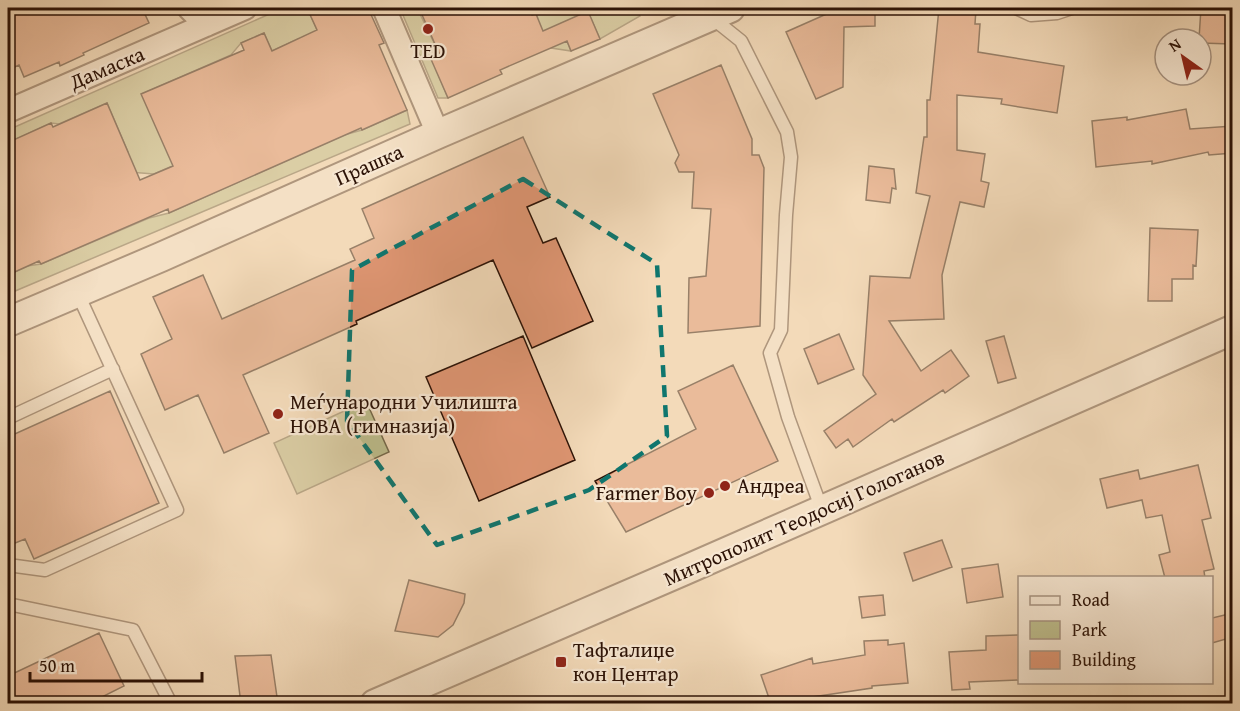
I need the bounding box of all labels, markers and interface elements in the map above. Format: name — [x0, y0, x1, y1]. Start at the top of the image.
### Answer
marker: TED — [421, 22, 435, 36]
north arrow — [1153, 27, 1213, 87]
text: N — [1163, 31, 1186, 58]
place label: TED — [410, 35, 446, 66]
street label: Дамаска — [64, 38, 149, 98]
street label: Прашка — [330, 136, 408, 193]
place label: Меѓународни Училишта НОВА (гимназија) — [290, 386, 517, 441]
marker: Меѓународни Училишта НОВА (гимназија) — [271, 407, 285, 421]
street label: Митрополит Теодосиј Гологанов — [659, 442, 949, 594]
place label: Андреа — [737, 470, 805, 501]
place label: Farmer Boy — [596, 477, 698, 508]
marker: Андреа — [718, 479, 732, 493]
marker: Farmer Boy — [702, 486, 716, 500]
legend — [1018, 576, 1213, 684]
text: Road — [1072, 586, 1110, 613]
text: Park — [1072, 616, 1108, 643]
place label: Тафталиџе кон Центар — [573, 634, 679, 689]
scale bar — [30, 645, 202, 683]
text: Building — [1072, 646, 1136, 673]
text: 50 m — [39, 652, 75, 679]
marker: Тафталиџе кон Центар — [554, 655, 568, 669]

